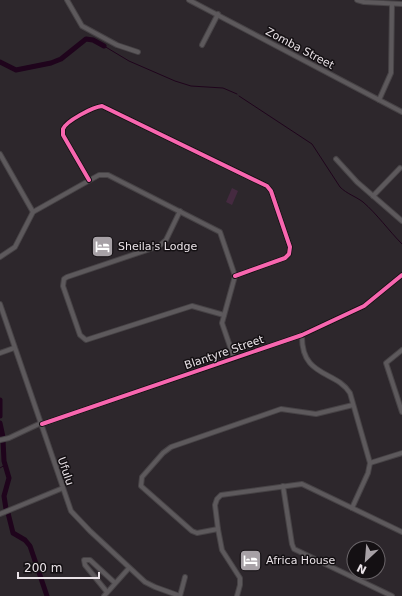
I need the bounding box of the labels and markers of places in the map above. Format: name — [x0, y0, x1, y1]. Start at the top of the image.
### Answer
hotel icon: Sheila's Lodge — [89, 233, 115, 259]
place label: Sheila's Lodge — [118, 240, 197, 253]
hotel icon: Africa House — [238, 547, 264, 573]
place label: Africa House — [266, 554, 336, 567]

